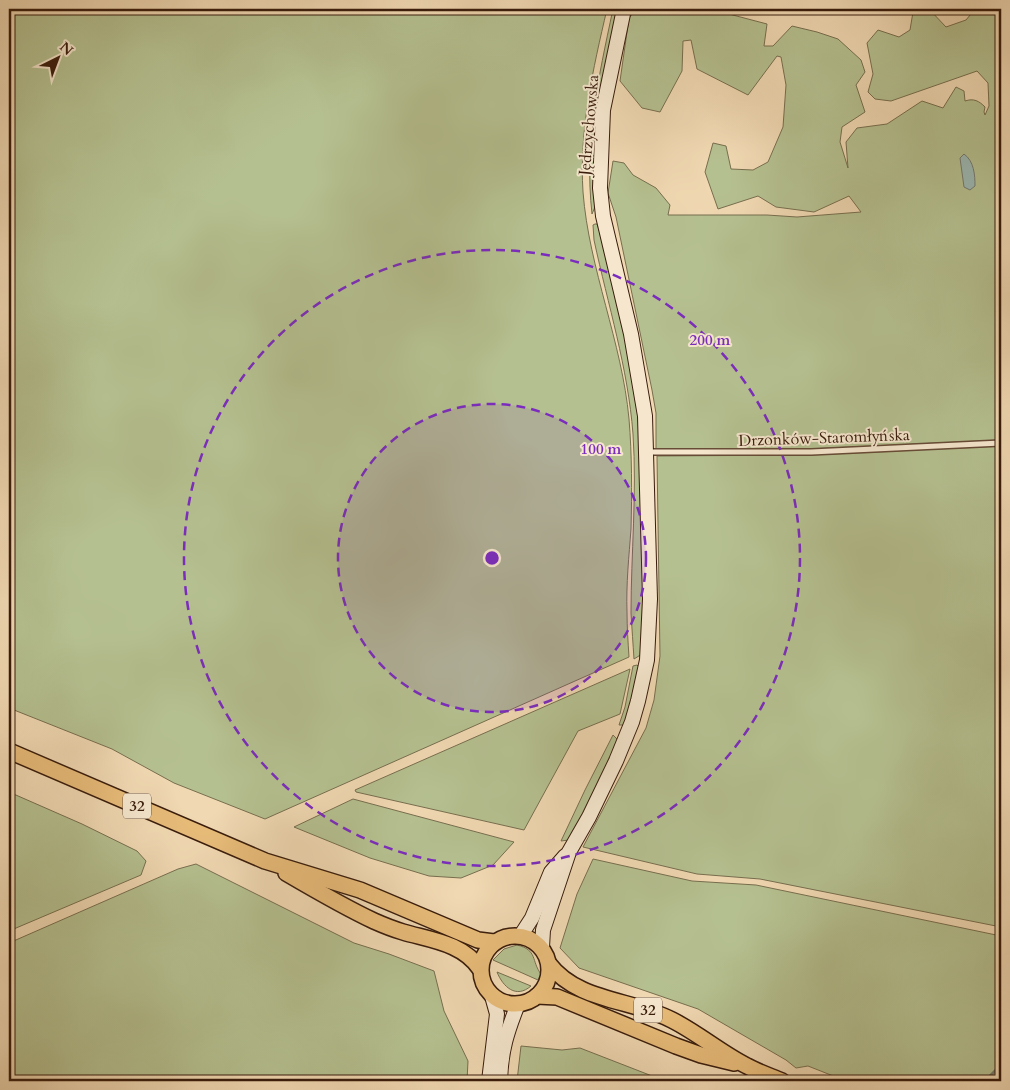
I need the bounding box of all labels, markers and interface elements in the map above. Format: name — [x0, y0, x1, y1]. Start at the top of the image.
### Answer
north arrow — [32, 32, 82, 82]
text: N — [55, 38, 77, 60]
street label: Jędrzychowska — [573, 74, 604, 178]
text: 200 m — [690, 330, 731, 350]
street label: Drzonków-Staromłyńska — [738, 424, 910, 452]
text: 100 m — [581, 439, 622, 459]
centre of rings — [483, 549, 501, 567]
road number: 32 — [123, 794, 151, 818]
road number: 32 — [634, 998, 662, 1022]

